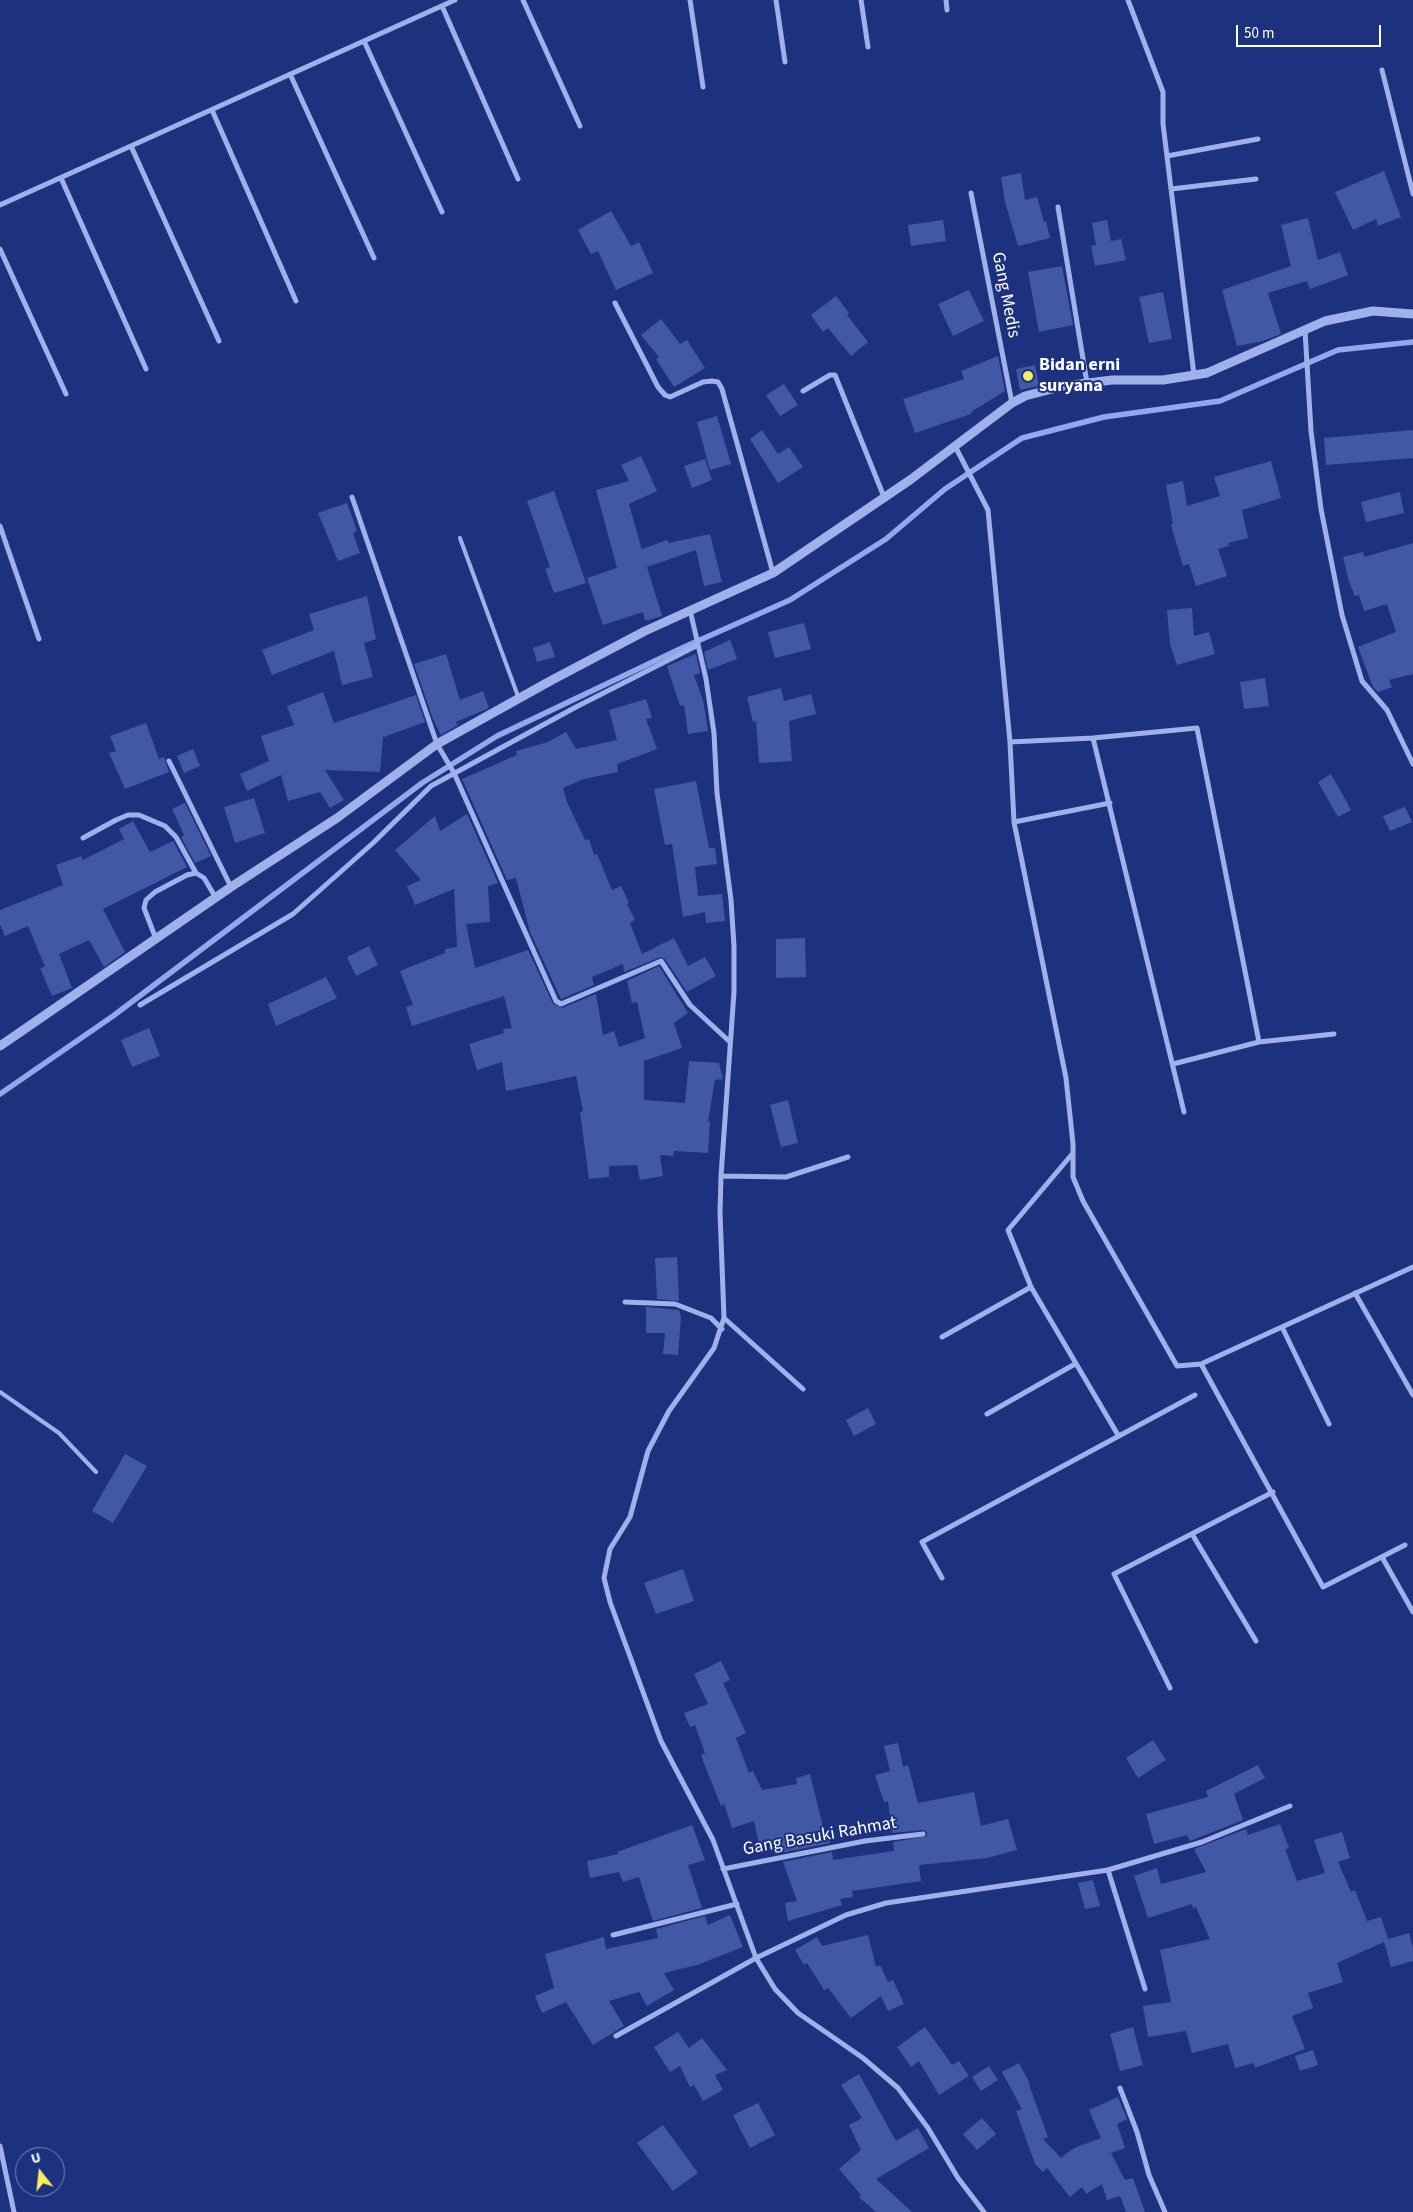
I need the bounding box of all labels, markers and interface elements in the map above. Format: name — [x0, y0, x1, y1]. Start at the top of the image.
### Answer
scale bar — [1238, 15, 1383, 47]
text: 50 m — [1244, 23, 1274, 44]
street label: Gang Medis — [986, 250, 1024, 340]
place label: Bidan erni suryana — [1039, 355, 1120, 398]
marker: Bidan erni suryana — [1021, 369, 1035, 383]
street label: Gang Basuki Rahmat — [742, 1813, 898, 1861]
north arrow — [15, 2147, 65, 2197]
text: U — [29, 2148, 43, 2169]

